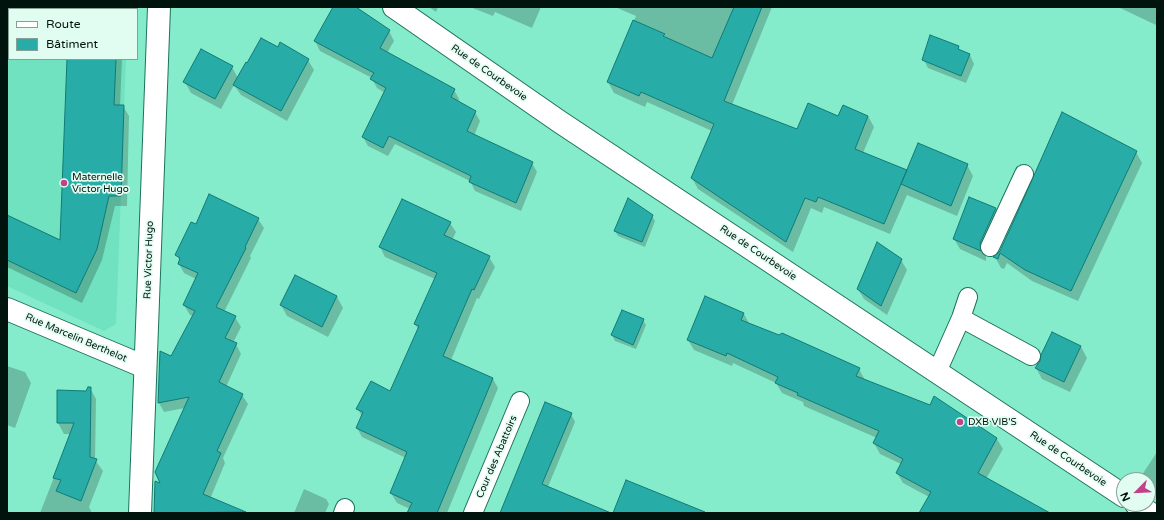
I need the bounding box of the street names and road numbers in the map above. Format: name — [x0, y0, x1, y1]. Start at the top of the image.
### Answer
street label: Rue de Courbevoie — [449, 42, 529, 104]
street label: Rue Victor Hugo — [142, 221, 156, 299]
street label: Rue de Courbevoie — [717, 223, 799, 283]
street label: Rue Marcelin Berthelot — [23, 311, 129, 365]
street label: Cour des Abattoirs — [474, 414, 520, 500]
street label: Rue de Courbevoie — [1027, 429, 1109, 489]

